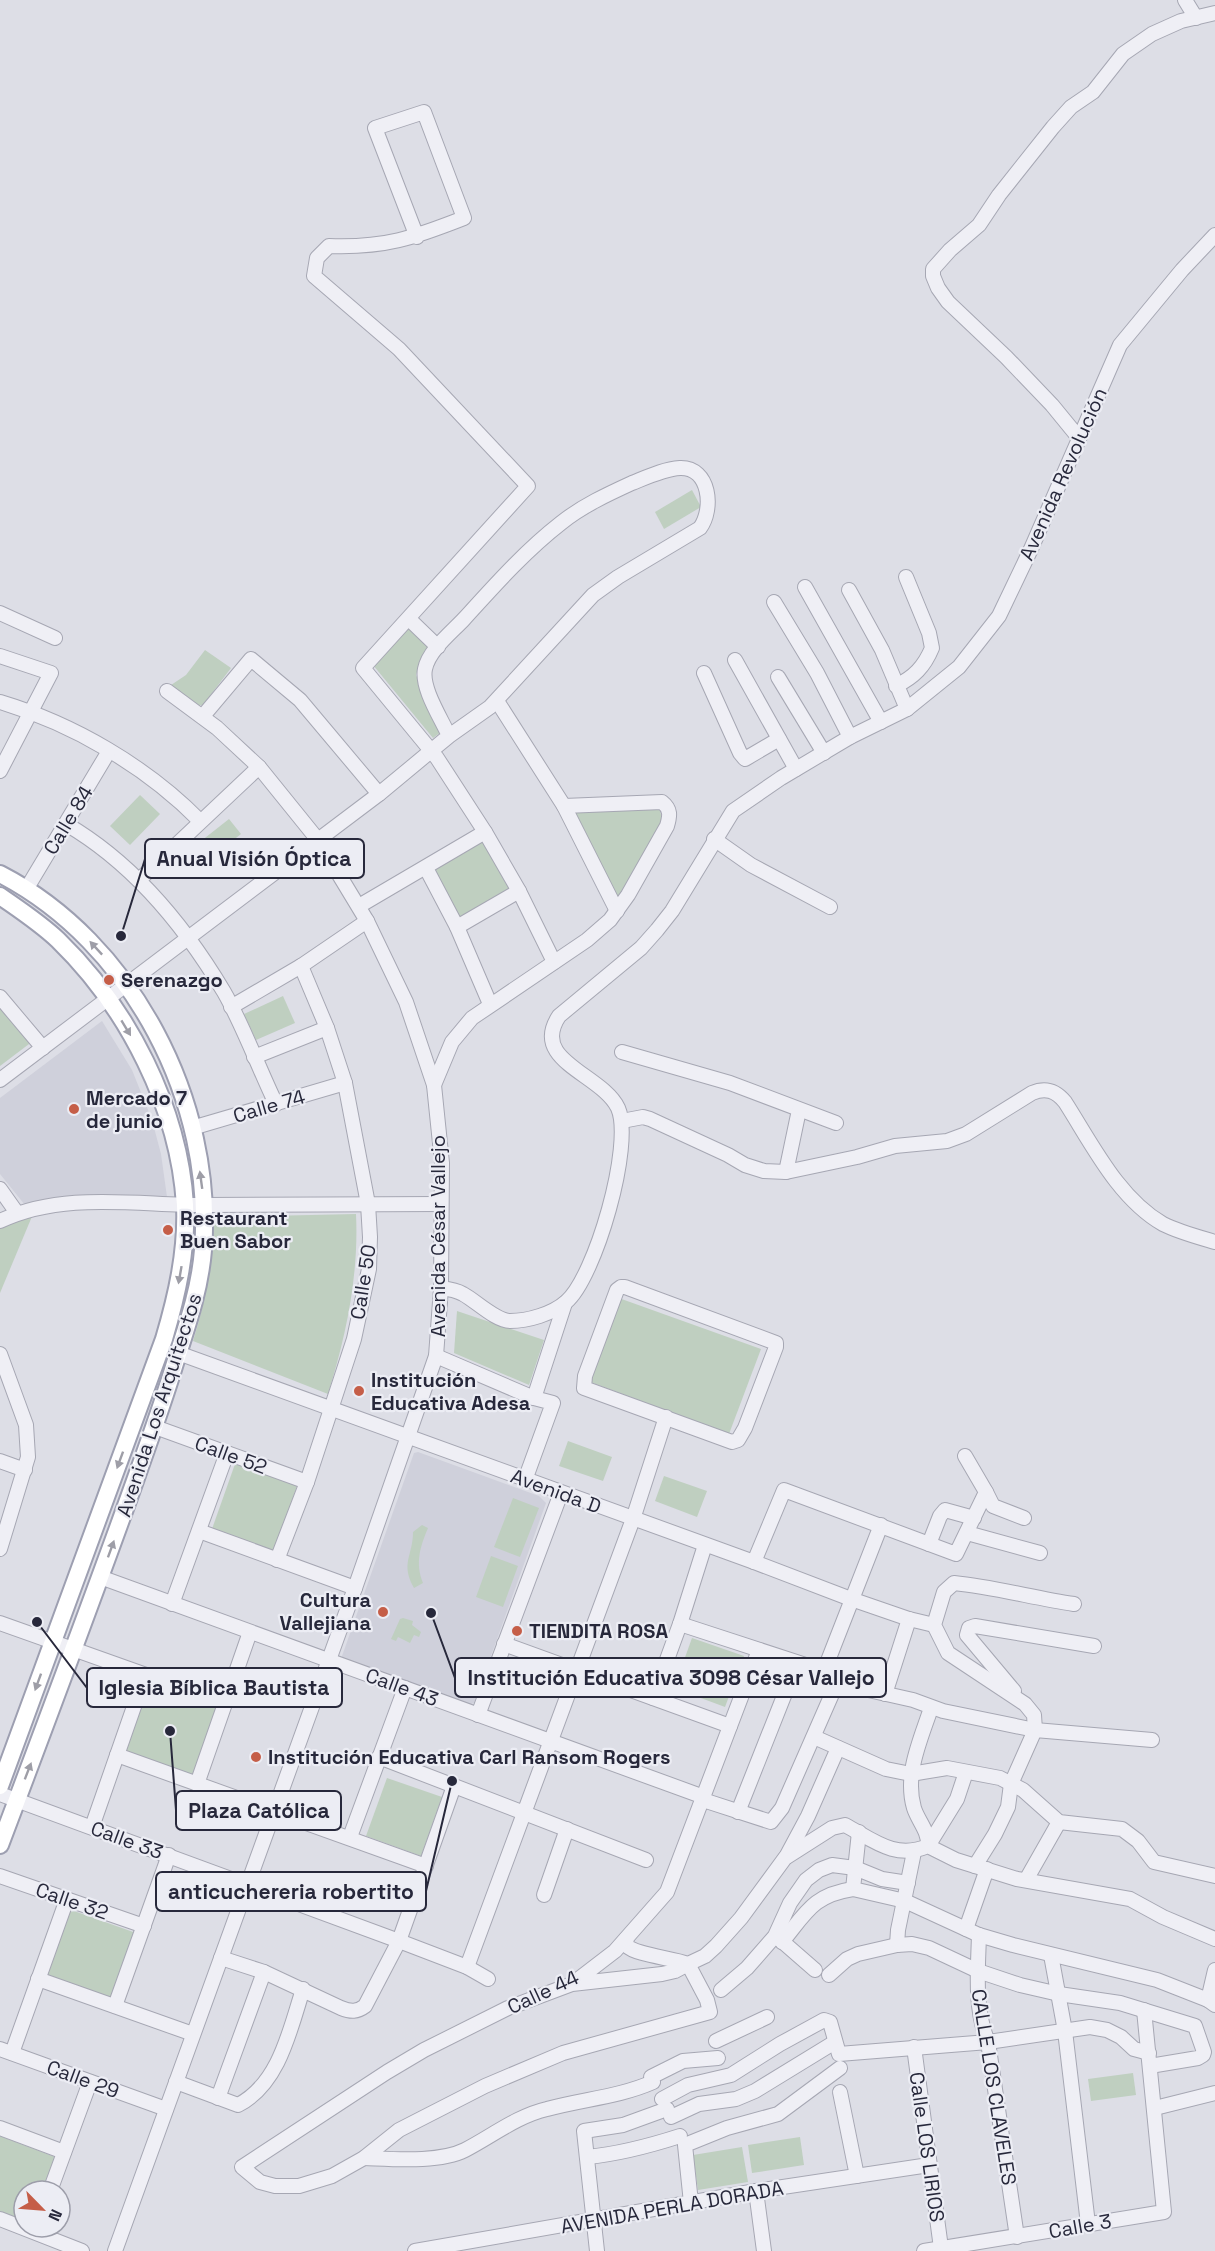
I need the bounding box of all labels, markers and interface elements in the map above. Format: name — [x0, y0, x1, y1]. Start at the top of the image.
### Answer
street label: Avenida Revolución — [1013, 384, 1113, 564]
street label: Calle 84 — [37, 781, 99, 859]
callout: Anual Visión Óptica — [145, 839, 364, 878]
text: Anual Visión Óptica — [157, 845, 351, 872]
one-way arrow — [89, 941, 103, 956]
place label: Serenazgo — [121, 967, 223, 993]
marker: Serenazgo — [102, 973, 116, 987]
one-way arrow — [121, 1020, 132, 1036]
street label: Calle 74 — [230, 1083, 308, 1129]
place label: Mercado 7 de junio — [86, 1085, 187, 1134]
marker: Mercado 7 de junio — [67, 1102, 81, 1116]
street label: Avenida César Vallejo — [425, 1135, 451, 1337]
one-way arrow — [196, 1170, 205, 1189]
place label: Restaurant Buen Sabor — [180, 1205, 291, 1254]
marker: Restaurant Buen Sabor — [161, 1223, 175, 1237]
street label: Calle 50 — [344, 1242, 382, 1322]
one-way arrow — [176, 1265, 185, 1284]
street label: Avenida Los Arquitectos — [111, 1290, 207, 1520]
place label: Institución Educativa Adesa — [371, 1367, 531, 1416]
marker: Institución Educativa Adesa — [352, 1384, 366, 1398]
street label: Calle 52 — [191, 1430, 271, 1480]
one-way arrow — [115, 1451, 125, 1469]
street label: Avenida D — [507, 1463, 605, 1519]
one-way arrow — [106, 1540, 116, 1558]
place label: Cultura Vallejiana — [279, 1587, 371, 1636]
marker: Cultura Vallejiana — [376, 1605, 390, 1619]
place label: TIENDITA ROSA — [529, 1618, 668, 1644]
marker: TIENDITA ROSA — [510, 1624, 524, 1638]
callout: Institución Educativa 3098 César Vallejo — [455, 1658, 886, 1697]
street label: Calle 43 — [362, 1662, 442, 1712]
text: Institución Educativa 3098 César Vallejo — [467, 1664, 875, 1691]
callout: Iglesia Bíblica Bautista — [87, 1668, 342, 1707]
one-way arrow — [33, 1673, 43, 1691]
text: Iglesia Bíblica Bautista — [99, 1674, 329, 1701]
place label: Institución Educativa Carl Ransom Rogers — [268, 1744, 670, 1770]
marker: Institución Educativa Carl Ransom Rogers — [249, 1750, 263, 1764]
one-way arrow — [24, 1762, 33, 1780]
callout: Plaza Católica — [176, 1791, 341, 1830]
text: Plaza Católica — [188, 1797, 330, 1824]
street label: Calle 33 — [87, 1815, 167, 1865]
callout: anticuchereria robertito — [156, 1872, 426, 1911]
street label: Calle 32 — [32, 1876, 112, 1926]
text: anticuchereria robertito — [168, 1878, 414, 1905]
street label: Calle 44 — [503, 1964, 583, 2020]
street label: CALLE LOS CLAVELES — [966, 1987, 1022, 2187]
street label: Calle 29 — [43, 2054, 123, 2104]
street label: Calle LOS LIRIOS — [904, 2070, 950, 2224]
street label: AVENIDA PERLA DORADA — [559, 2175, 786, 2239]
north arrow — [12, 2179, 72, 2239]
text: N — [43, 2206, 67, 2224]
street label: Calle 3 — [1047, 2208, 1113, 2244]

